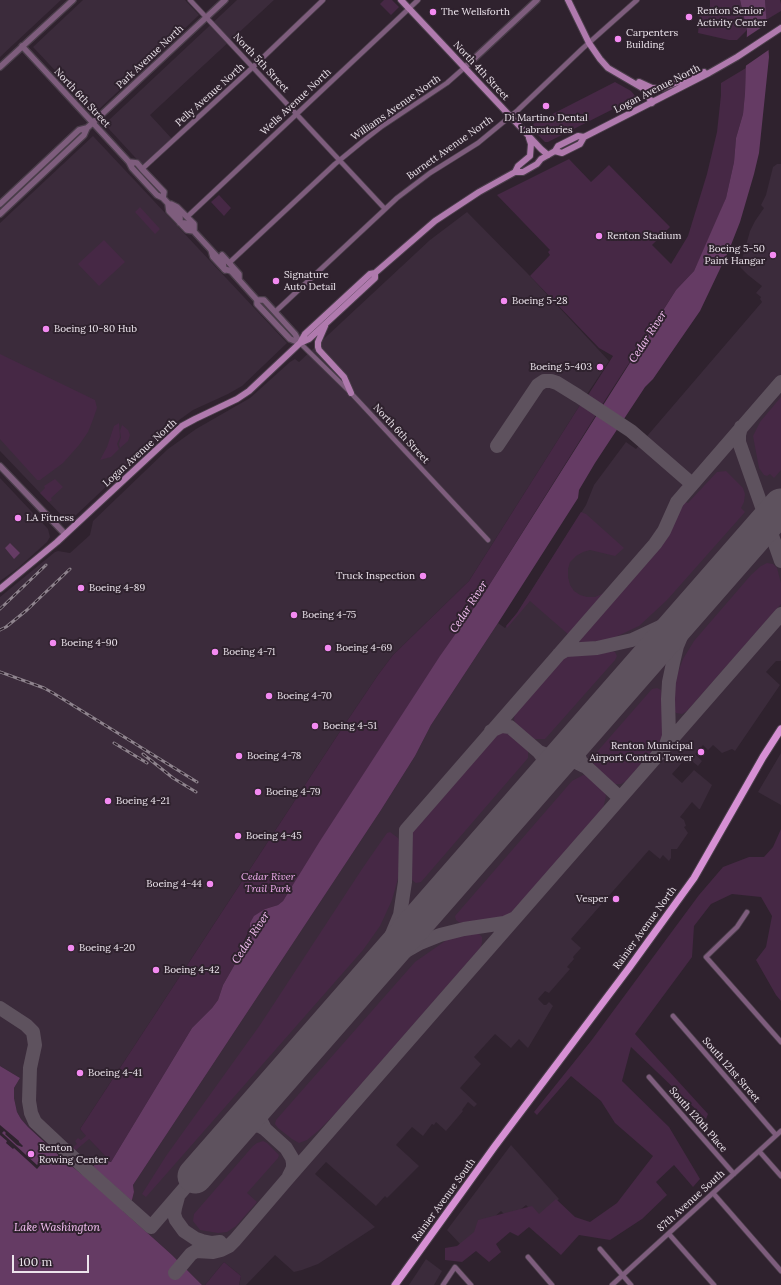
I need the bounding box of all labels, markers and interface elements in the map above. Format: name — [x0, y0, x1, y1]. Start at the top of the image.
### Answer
place label: Renton Senior Activity Center — [697, 5, 767, 28]
place label: The Wellsforth — [441, 6, 510, 18]
marker: The Wellsforth — [428, 7, 438, 17]
marker: Renton Senior Activity Center — [684, 12, 694, 22]
street label: Park Avenue North — [114, 23, 186, 91]
place label: Carpenters Building — [626, 27, 678, 50]
street label: North 5th Street — [231, 31, 291, 95]
marker: Carpenters Building — [613, 34, 623, 44]
street label: North 4th Street — [451, 39, 511, 103]
street label: Pelly Avenue North — [173, 61, 247, 129]
street label: Logan Avenue North — [612, 62, 702, 116]
street label: North 6th Street — [51, 66, 113, 130]
street label: Wells Avenue North — [258, 66, 334, 138]
street label: Williams Avenue North — [349, 73, 443, 143]
marker: Di Martino Dental Labratories — [541, 101, 551, 111]
place label: Di Martino Dental Labratories — [504, 112, 588, 136]
street label: Burnett Avenue North — [405, 114, 495, 182]
place label: Renton Stadium — [607, 230, 681, 242]
marker: Renton Stadium — [594, 231, 604, 241]
place label: Boeing 5-50 Paint Hangar — [705, 243, 765, 266]
marker: Boeing 5-50 Paint Hangar — [768, 250, 778, 260]
place label: Signature Auto Detail — [284, 269, 336, 292]
marker: Signature Auto Detail — [271, 276, 281, 286]
place label: Boeing 5-28 — [512, 295, 568, 307]
marker: Boeing 5-28 — [499, 296, 509, 306]
water label: Cedar River — [626, 309, 670, 365]
place label: Boeing 10-80 Hub — [54, 323, 137, 335]
marker: Boeing 10-80 Hub — [41, 324, 51, 334]
place label: Boeing 5-403 — [530, 361, 592, 373]
marker: Boeing 5-403 — [595, 362, 605, 372]
street label: North 6th Street — [370, 402, 432, 466]
street label: Logan Avenue North — [101, 417, 179, 489]
place label: LA Fitness — [26, 512, 74, 524]
marker: LA Fitness — [13, 513, 23, 523]
place label: Truck Inspection — [336, 570, 415, 582]
marker: Truck Inspection — [418, 571, 428, 581]
water label: Cedar River — [447, 579, 491, 635]
place label: Boeing 4-89 — [89, 582, 145, 594]
marker: Boeing 4-89 — [76, 583, 86, 593]
place label: Boeing 4-75 — [302, 609, 356, 621]
marker: Boeing 4-75 — [289, 610, 299, 620]
place label: Boeing 4-90 — [61, 637, 118, 649]
marker: Boeing 4-90 — [48, 638, 58, 648]
place label: Boeing 4-69 — [336, 642, 392, 654]
marker: Boeing 4-69 — [323, 643, 333, 653]
place label: Boeing 4-71 — [223, 646, 275, 658]
marker: Boeing 4-71 — [210, 647, 220, 657]
place label: Boeing 4-70 — [277, 690, 332, 702]
marker: Boeing 4-70 — [264, 691, 274, 701]
place label: Boeing 4-51 — [323, 720, 377, 732]
marker: Boeing 4-51 — [310, 721, 320, 731]
place label: Renton Municipal Airport Control Tower — [589, 740, 693, 764]
marker: Renton Municipal Airport Control Tower — [696, 747, 706, 757]
place label: Boeing 4-78 — [247, 750, 301, 762]
marker: Boeing 4-78 — [234, 751, 244, 761]
place label: Boeing 4-79 — [266, 786, 321, 798]
marker: Boeing 4-79 — [253, 787, 263, 797]
place label: Boeing 4-21 — [116, 795, 170, 807]
marker: Boeing 4-21 — [103, 796, 113, 806]
place label: Boeing 4-45 — [246, 830, 302, 842]
marker: Boeing 4-45 — [233, 831, 243, 841]
park label: Cedar River Trail Park — [241, 871, 295, 894]
place label: Boeing 4-44 — [146, 878, 202, 890]
marker: Boeing 4-44 — [205, 879, 215, 889]
street label: Rainier Avenue North — [611, 884, 679, 972]
place label: Vesper — [576, 893, 608, 905]
marker: Vesper — [611, 894, 621, 904]
water label: Cedar River — [229, 910, 273, 966]
place label: Boeing 4-20 — [79, 942, 135, 954]
marker: Boeing 4-20 — [66, 943, 76, 953]
place label: Boeing 4-42 — [164, 964, 220, 976]
marker: Boeing 4-42 — [151, 965, 161, 975]
street label: South 121st Street — [700, 1035, 762, 1105]
place label: Boeing 4-41 — [88, 1067, 142, 1079]
marker: Boeing 4-41 — [75, 1068, 85, 1078]
street label: South 120th Place — [666, 1085, 730, 1155]
place label: Renton Rowing Center — [39, 1142, 108, 1166]
marker: Renton Rowing Center — [26, 1149, 36, 1159]
street label: Rainier Avenue South — [410, 1156, 478, 1244]
street label: 87th Avenue South — [655, 1168, 727, 1234]
water label: Lake Washington — [14, 1221, 100, 1235]
scale bar — [14, 1247, 91, 1273]
text: 100 m — [19, 1254, 52, 1269]

